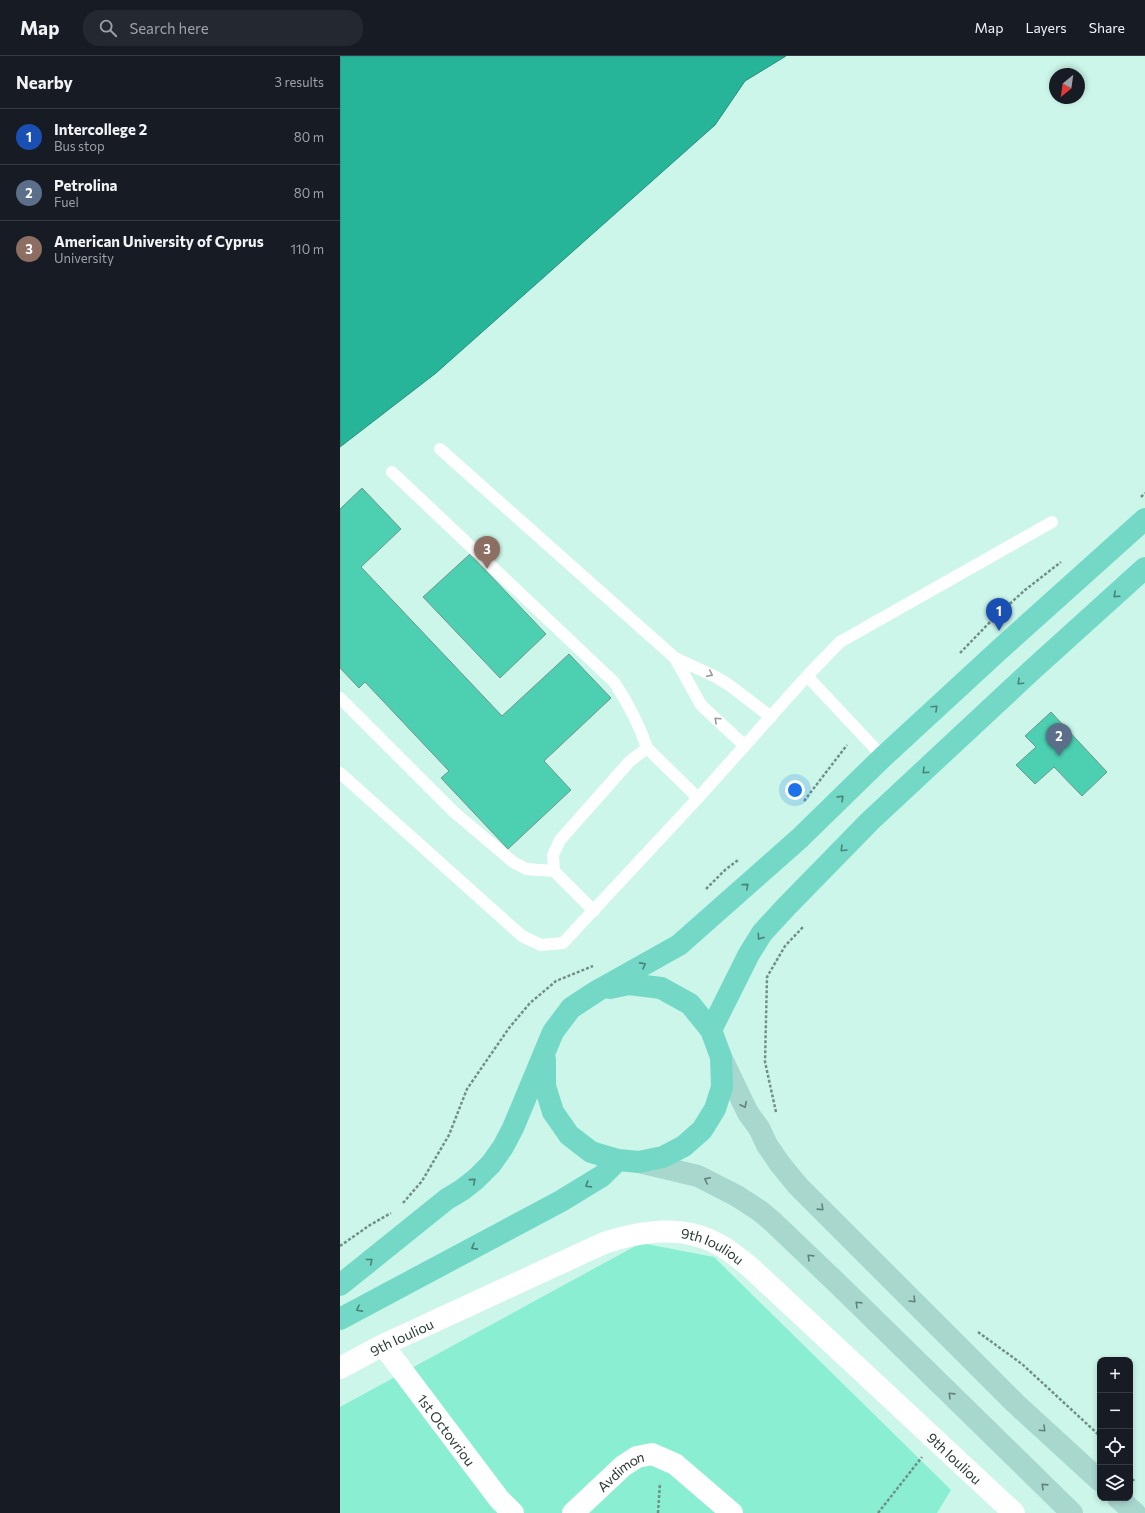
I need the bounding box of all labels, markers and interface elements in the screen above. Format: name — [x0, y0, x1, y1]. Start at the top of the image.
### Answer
search box — [83, 10, 363, 46]
text: Map — [20, 16, 59, 39]
icon: search — [97, 17, 119, 39]
text: Search here — [129, 19, 209, 37]
text: Map — [975, 19, 1003, 36]
text: Layers — [1025, 19, 1067, 36]
text: Share — [1089, 19, 1125, 36]
north arrow — [1049, 68, 1085, 104]
text: Nearby — [16, 72, 73, 93]
text: 3 results — [275, 74, 324, 90]
text: Intercollege 2 — [54, 120, 147, 138]
text: 1 — [26, 129, 32, 145]
text: 80 m — [294, 129, 324, 145]
text: Bus stop — [54, 138, 105, 154]
text: Petrolina — [54, 176, 118, 194]
text: 2 — [25, 185, 33, 201]
text: 80 m — [294, 185, 324, 201]
text: Fuel — [54, 194, 79, 210]
text: American University of Cyprus — [54, 232, 264, 250]
text: 3 — [25, 241, 33, 257]
text: 110 m — [291, 241, 324, 257]
text: University — [54, 250, 114, 266]
pin: 3 — [474, 536, 500, 569]
one-way arrow — [1113, 590, 1121, 597]
pin: 1 — [986, 598, 1012, 631]
one-way arrow — [706, 670, 714, 677]
one-way arrow — [1017, 677, 1025, 685]
one-way arrow — [931, 706, 938, 713]
one-way arrow — [714, 717, 722, 725]
pin: 2 — [1046, 723, 1072, 756]
one-way arrow — [922, 766, 930, 773]
your location — [785, 780, 805, 800]
one-way arrow — [836, 795, 844, 803]
one-way arrow — [840, 844, 848, 852]
one-way arrow — [741, 884, 749, 891]
one-way arrow — [758, 932, 765, 939]
one-way arrow — [639, 963, 647, 970]
one-way arrow — [739, 1101, 747, 1108]
one-way arrow — [703, 1177, 711, 1185]
one-way arrow — [468, 1179, 476, 1186]
one-way arrow — [585, 1180, 592, 1187]
one-way arrow — [816, 1204, 824, 1211]
street label: 9th Iouliou — [680, 1224, 748, 1268]
one-way arrow — [471, 1243, 478, 1250]
one-way arrow — [807, 1254, 815, 1262]
one-way arrow — [366, 1258, 373, 1265]
one-way arrow — [908, 1295, 916, 1303]
one-way arrow — [855, 1301, 863, 1309]
one-way arrow — [356, 1304, 363, 1311]
street label: 9th Iouliou — [367, 1314, 436, 1359]
map controls — [1097, 1357, 1133, 1501]
button: + — [1097, 1357, 1133, 1393]
street label: 1st Octovriou — [414, 1390, 479, 1469]
one-way arrow — [948, 1392, 956, 1400]
button: − — [1097, 1393, 1133, 1429]
one-way arrow — [1039, 1424, 1046, 1431]
street label: 9th Iouliou — [924, 1428, 986, 1487]
button: locate — [1097, 1429, 1133, 1465]
street label: Avdimon — [593, 1447, 646, 1495]
button: layers — [1097, 1465, 1133, 1501]
one-way arrow — [1041, 1483, 1049, 1491]

